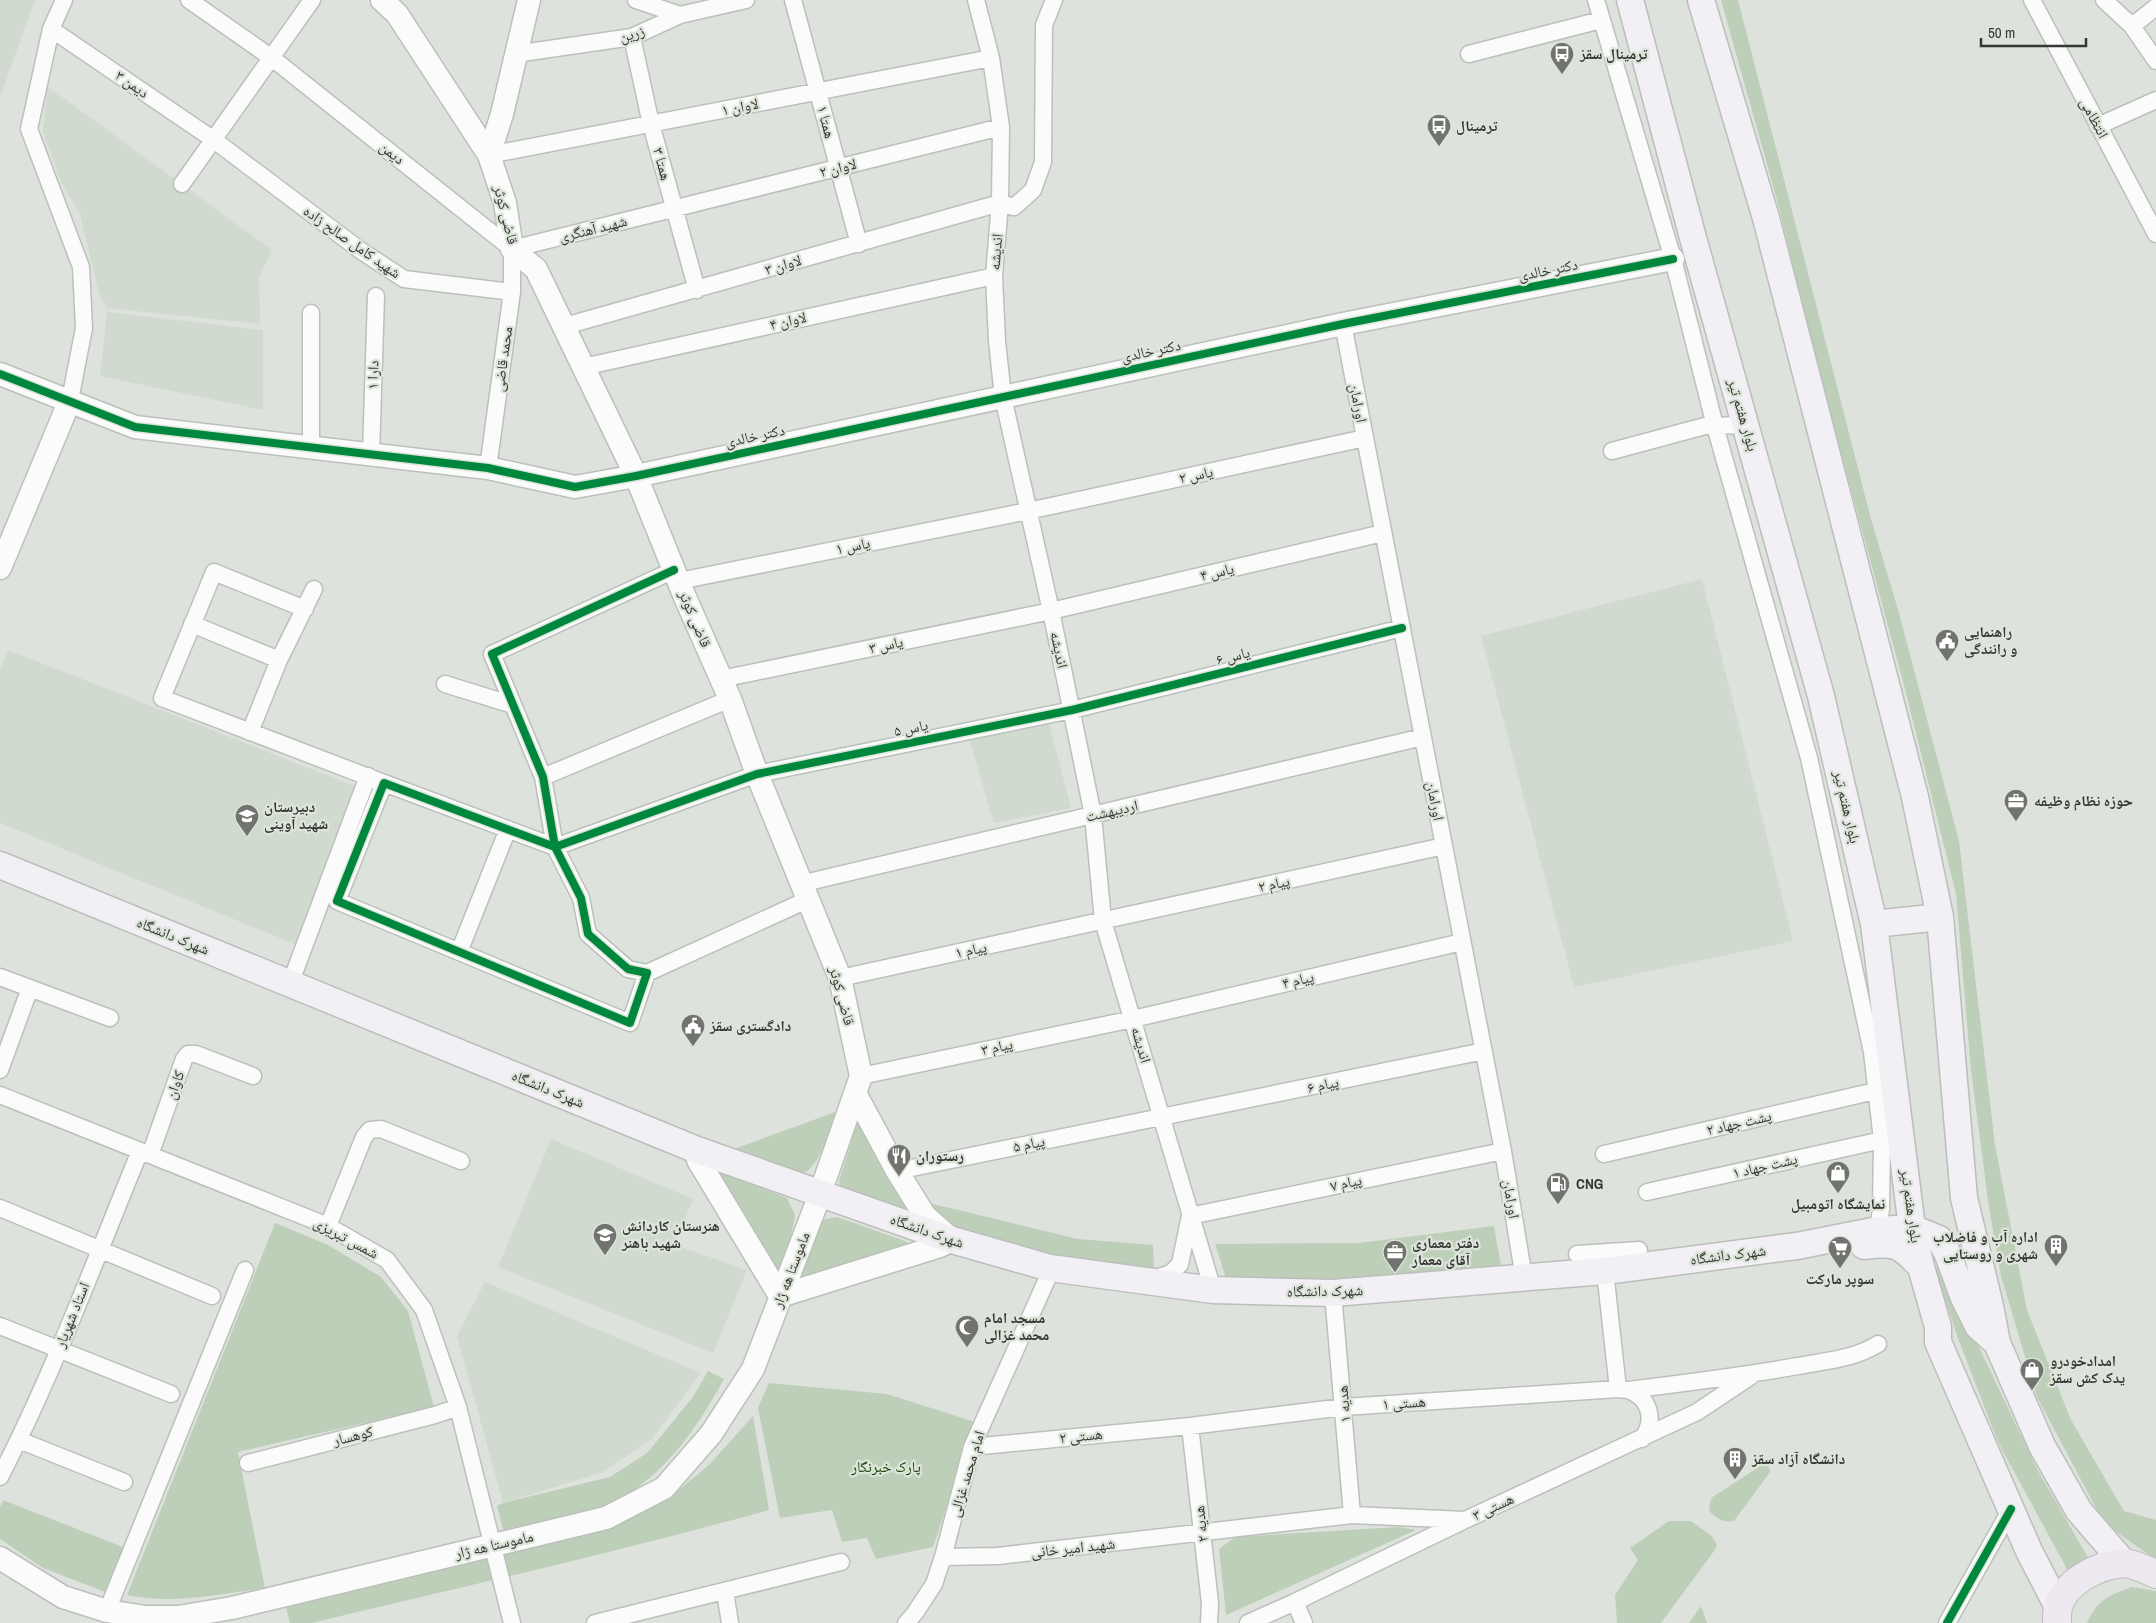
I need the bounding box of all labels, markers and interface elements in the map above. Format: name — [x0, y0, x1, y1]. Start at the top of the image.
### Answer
scale bar — [1981, 15, 2086, 47]
street label: زرین — [617, 20, 647, 47]
text: 50 m — [1988, 22, 2015, 43]
bus stop icon: ترمینال سقز — [1549, 41, 1575, 75]
place label: ترمینال سقز — [1579, 43, 1647, 64]
street label: دیمن ۳ — [111, 65, 153, 103]
street label: لاوان ۱ — [720, 93, 760, 120]
street label: انتظامی — [2075, 94, 2114, 142]
street label: همتا ۱ — [812, 103, 841, 141]
bus stop icon: ترمینال — [1426, 113, 1452, 147]
place label: ترمینال — [1456, 115, 1497, 136]
street label: دیمن — [375, 136, 409, 169]
street label: همتا ۳ — [648, 145, 677, 183]
street label: لاوان ۲ — [817, 153, 859, 182]
street label: قاضی کوثر — [489, 182, 524, 247]
street label: شهید کامل صالح زاده — [299, 200, 405, 283]
street label: شهید آهنگری — [557, 210, 629, 247]
street label: اندیشه — [983, 233, 1008, 271]
street label: لاوان ۳ — [762, 249, 804, 280]
street label: دکتر خالدی — [1516, 253, 1579, 286]
street label: لاوان ۴ — [767, 306, 808, 335]
street label: محمد قاضی — [488, 325, 517, 393]
street label: دکتر خالدی — [1119, 334, 1183, 367]
street label: دارا ۱ — [361, 360, 384, 390]
street label: بلوار هفتم تیر — [1723, 375, 1764, 454]
street label: اورامان — [1344, 382, 1373, 424]
street label: دکتر خالدی — [723, 419, 787, 452]
street label: یاس ۲ — [1177, 461, 1215, 488]
street label: یاس ۱ — [834, 532, 872, 559]
street label: یاس ۴ — [1198, 557, 1236, 586]
street label: قاضی کوثر — [674, 586, 717, 651]
place label: راهنمایی و رانندگی — [1964, 621, 2018, 659]
public building icon: راهنمایی و رانندگی — [1934, 628, 1960, 662]
street label: اندیشه — [1045, 630, 1074, 670]
street label: یاس ۳ — [867, 631, 905, 658]
street label: یاس ۶ — [1214, 641, 1252, 670]
street label: یاس ۵ — [892, 714, 930, 741]
street label: بلوار هفتم تیر — [1829, 767, 1866, 845]
street label: اورامان — [1421, 780, 1450, 822]
office icon: حوزه نظام وظیفه — [2003, 788, 2029, 822]
place label: حوزه نظام وظیفه — [2034, 790, 2133, 811]
street label: اردیبهشت — [1084, 794, 1140, 827]
place label: دبیرستان شهید آوینی — [264, 796, 328, 834]
school or university icon: دبیرستان شهید آوینی — [234, 803, 260, 837]
street label: پیام ۲ — [1256, 870, 1292, 897]
street label: شهرک دانشگاه — [134, 911, 213, 960]
street label: پیام ۱ — [953, 936, 989, 963]
street label: قاضی کوثر — [824, 963, 860, 1028]
street label: پیام ۴ — [1280, 966, 1316, 993]
public building icon: دادگستری سقز — [680, 1013, 706, 1047]
place label: دادگستری سقز — [709, 1015, 791, 1036]
street label: اندیشه — [1126, 1024, 1157, 1065]
street label: پیام ۳ — [979, 1033, 1015, 1060]
street label: شهرک دانشگاه — [509, 1064, 588, 1113]
street label: کاوان — [160, 1067, 189, 1102]
street label: پیام ۶ — [1305, 1071, 1341, 1098]
street label: پشت جهاد ۲ — [1704, 1105, 1774, 1140]
street label: پیام ۵ — [1011, 1130, 1047, 1157]
restaurant icon: رستوران — [886, 1143, 912, 1177]
place label: رستوران — [916, 1145, 964, 1166]
street label: پشت جهاد ۱ — [1730, 1148, 1800, 1183]
shop icon: نمایشگاه اتومبیل — [1825, 1160, 1851, 1194]
street label: بلوار هفتم تیر — [1896, 1167, 1927, 1244]
street label: پیام ۷ — [1328, 1169, 1364, 1196]
fuel station icon: CNG — [1545, 1171, 1571, 1205]
place label: CNG — [1576, 1173, 1603, 1194]
street label: اورامان — [1498, 1178, 1525, 1220]
place label: نمایشگاه اتومبیل — [1791, 1193, 1885, 1214]
street label: شهرک دانشگاه — [888, 1208, 967, 1253]
street label: شمس تبریزی — [310, 1212, 383, 1264]
place label: هنرستان کاردانش شهید باهنر — [621, 1215, 720, 1253]
school or university icon: هنرستان کاردانش شهید باهنر — [592, 1222, 618, 1256]
place label: اداره آب و فاضلاب شهری و روستایی — [1933, 1226, 2038, 1264]
street label: ماموستا هه ژار — [766, 1229, 815, 1312]
place label: دفتر معماری آقای معمار — [1411, 1232, 1479, 1270]
building icon: اداره آب و فاضلاب شهری و روستایی — [2043, 1233, 2069, 1267]
supermarket icon: سوپر مارکت — [1827, 1235, 1853, 1269]
office icon: دفتر معماری آقای معمار — [1382, 1239, 1408, 1273]
street label: شهرک دانشگاه — [1689, 1239, 1767, 1270]
place label: سوپر مارکت — [1806, 1268, 1874, 1289]
street label: استاد شهریار — [49, 1279, 94, 1351]
street label: شهرک دانشگاه — [1287, 1279, 1364, 1302]
place label: مسجد امام محمد غزالی — [984, 1307, 1049, 1345]
mosque icon: مسجد امام محمد غزالی — [954, 1314, 980, 1348]
place label: امدادخودرو یدک کش سقز — [2049, 1350, 2125, 1388]
shop icon: امدادخودرو یدک کش سقز — [2019, 1357, 2045, 1391]
street label: هدیه ۱ — [1331, 1385, 1356, 1423]
street label: هستی ۱ — [1382, 1391, 1426, 1414]
street label: کوهسار — [330, 1420, 375, 1451]
street label: هستی ۲ — [1058, 1423, 1104, 1448]
street label: امام محمد غزالی — [943, 1428, 990, 1520]
building icon: دانشگاه آزاد سقز — [1722, 1446, 1748, 1480]
place label: دانشگاه آزاد سقز — [1751, 1448, 1845, 1469]
park label: پارک خبرنگار — [850, 1456, 921, 1477]
street label: هستی ۳ — [1469, 1488, 1517, 1525]
street label: هدیه ۲ — [1188, 1505, 1213, 1543]
street label: ماموستا هه ژار — [452, 1525, 535, 1564]
street label: شهید امیر خانی — [1030, 1533, 1116, 1562]

